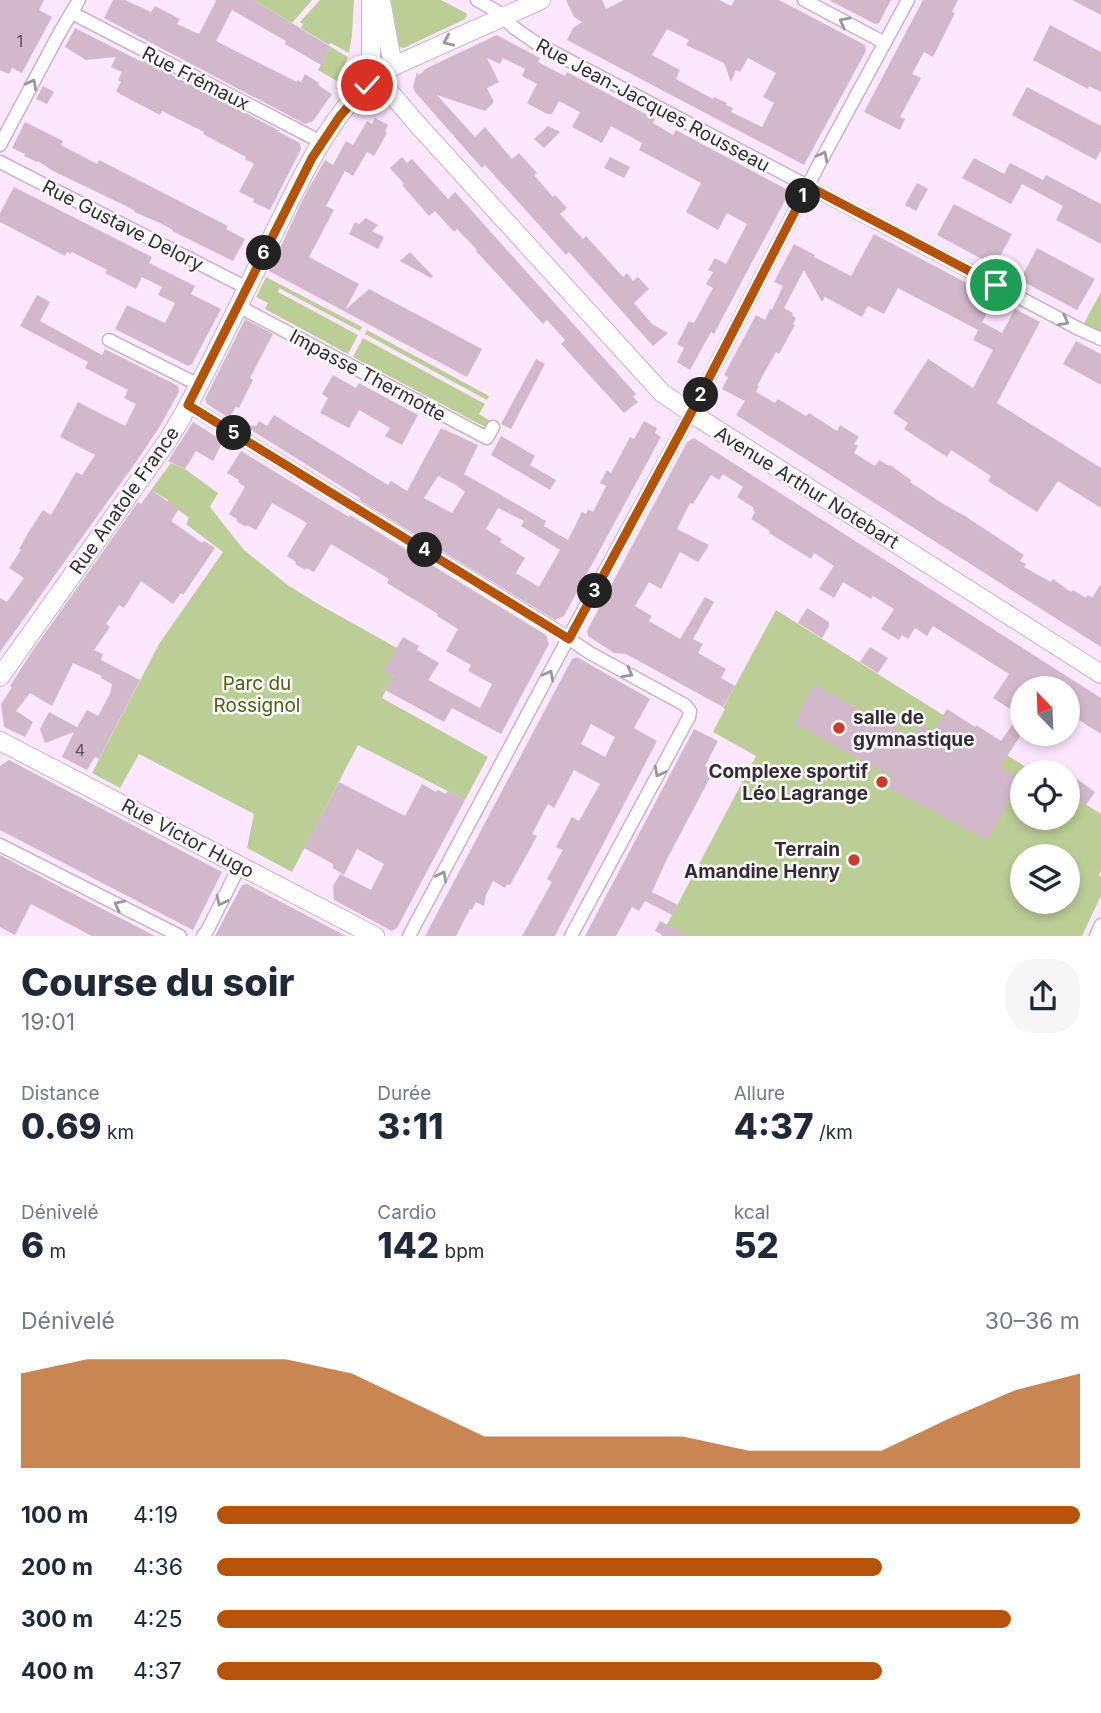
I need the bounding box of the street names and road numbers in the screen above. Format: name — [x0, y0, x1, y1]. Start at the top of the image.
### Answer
street label: Rue Jean-Jacques Rousseau — [532, 34, 773, 177]
street label: Rue Frémaux — [138, 42, 253, 115]
street label: Rue Gustave Delory — [38, 175, 207, 276]
street label: Impasse Thermotte — [286, 325, 450, 426]
street label: Avenue Arthur Notebart — [710, 421, 903, 554]
street label: Rue Anatole France — [65, 422, 184, 579]
street label: Rue Victor Hugo — [118, 794, 258, 883]

